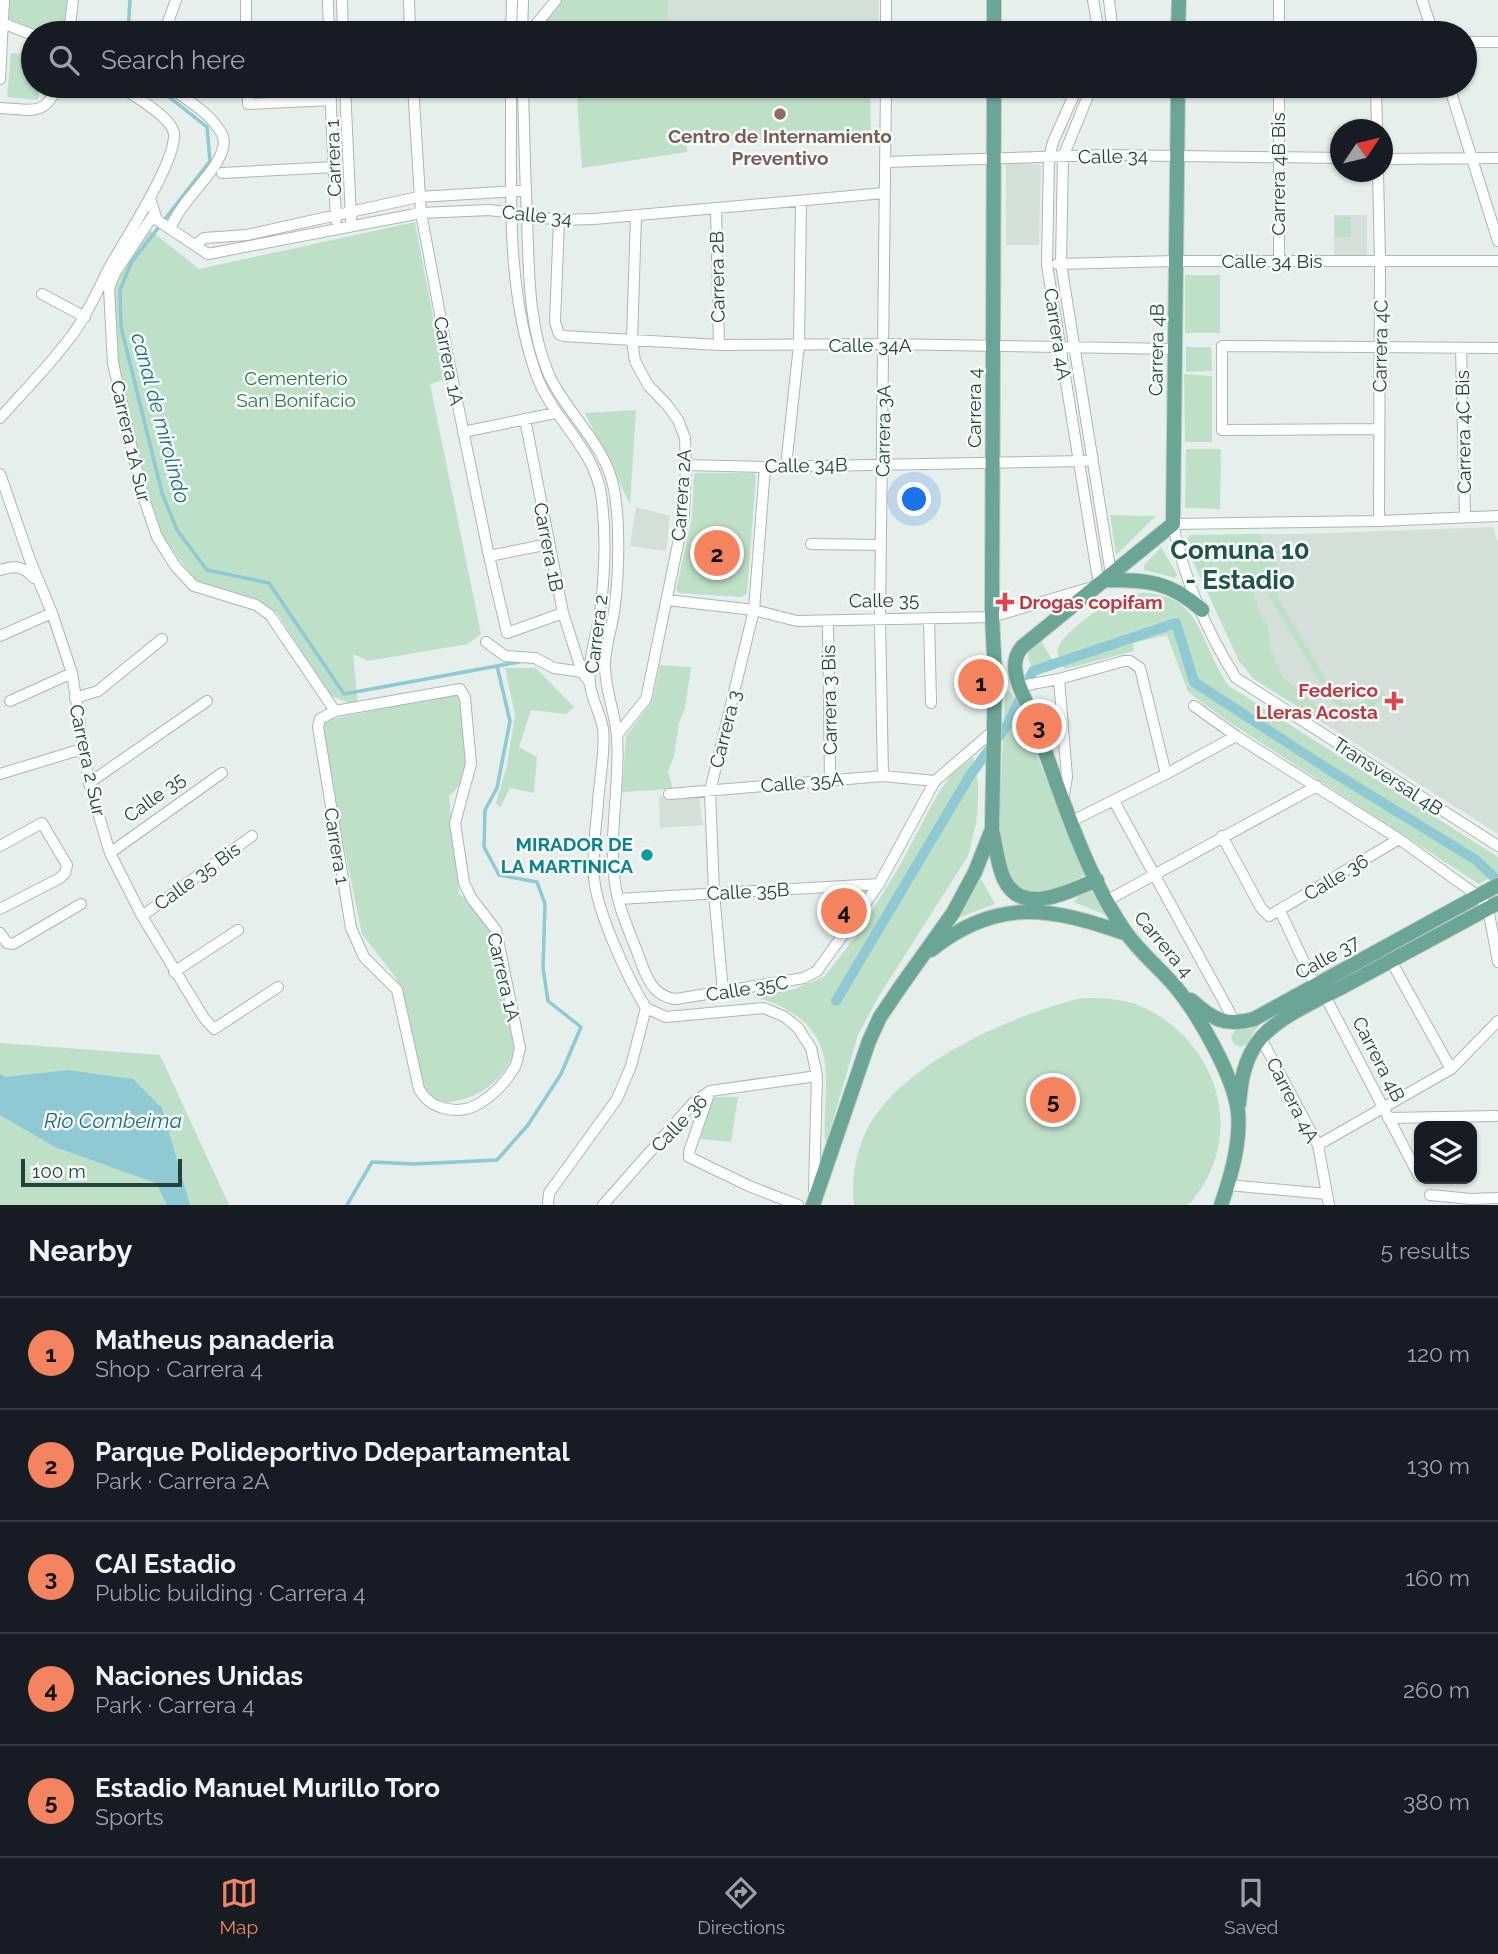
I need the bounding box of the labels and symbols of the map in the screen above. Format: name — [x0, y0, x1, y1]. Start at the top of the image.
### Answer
marker: Centro de Internamiento Preventivo — [772, 106, 788, 122]
street label: Carrera 4B Bis — [1267, 112, 1289, 236]
street label: Carrera 1 — [321, 119, 345, 197]
north arrow — [1330, 119, 1393, 182]
place label: Centro de Internamiento Preventivo — [668, 125, 892, 169]
street label: Calle 34 — [1078, 144, 1148, 168]
street label: Calle 34 — [501, 200, 573, 230]
street label: Carrera 2B — [705, 231, 729, 323]
street label: Calle 34 Bis — [1221, 250, 1323, 272]
street label: Carrera 4A — [1040, 287, 1076, 382]
street label: Carrera 4C — [1368, 299, 1392, 393]
street label: Carrera 4B — [1144, 304, 1168, 396]
street label: Carrera 1A — [430, 315, 468, 408]
water label: canal de mirolindo — [126, 330, 196, 506]
street label: Calle 34A — [828, 334, 912, 356]
park label: Cementerio San Bonifacio — [236, 367, 356, 411]
street label: Carrera 4 — [963, 368, 985, 448]
street label: Carrera 4C Bis — [1451, 370, 1475, 494]
street label: Carrera 1A Sur — [106, 378, 156, 504]
street label: Carrera 3A — [871, 384, 895, 477]
street label: Carrera 2A — [667, 448, 695, 542]
street label: Calle 34B — [764, 453, 848, 477]
your location — [897, 482, 931, 516]
street label: Carrera 1B — [530, 501, 568, 593]
pin: 2 — [694, 527, 740, 579]
district label: Comuna 10 - Estadio — [1170, 535, 1310, 595]
street label: Calle 35 — [849, 588, 919, 612]
place label: Drogas copifam — [1019, 591, 1163, 613]
street label: Carrera 2 — [580, 593, 612, 675]
marker: Drogas copifam — [997, 594, 1013, 610]
street label: Carrera 3 Bis — [817, 645, 841, 755]
pin: 1 — [958, 656, 1004, 708]
place label: Federico Lleras Acosta — [1256, 679, 1378, 723]
street label: Carrera 3 — [705, 688, 745, 770]
marker: Federico Lleras Acosta — [1384, 691, 1404, 711]
pin: 3 — [1016, 700, 1062, 752]
street label: Carrera 2 Sur — [65, 702, 111, 818]
street label: Transversal 4B — [1329, 732, 1447, 820]
street label: Calle 35 — [119, 767, 189, 827]
street label: Calle 35A — [760, 767, 844, 797]
street label: Carrera 1 — [320, 806, 354, 886]
place label: MIRADOR DE LA MARTINICA — [501, 833, 633, 877]
street label: Calle 35 Bis — [150, 837, 244, 915]
marker: MIRADOR DE LA MARTINICA — [639, 847, 655, 863]
street label: Calle 36 — [1300, 849, 1372, 905]
street label: Calle 35B — [706, 878, 790, 904]
pin: 4 — [821, 885, 867, 937]
street label: Carrera 4 — [1130, 906, 1198, 982]
street label: Carrera 1A — [483, 930, 525, 1024]
street label: Calle 37 — [1291, 930, 1363, 984]
street label: Calle 35C — [704, 971, 790, 1005]
street label: Carrera 4B — [1348, 1013, 1410, 1105]
street label: Carrera 4A — [1262, 1054, 1324, 1146]
pin: 5 — [1030, 1074, 1076, 1126]
street label: Calle 36 — [646, 1090, 712, 1156]
water label: Rio Combeima — [44, 1108, 182, 1133]
scale bar — [21, 1156, 182, 1188]

